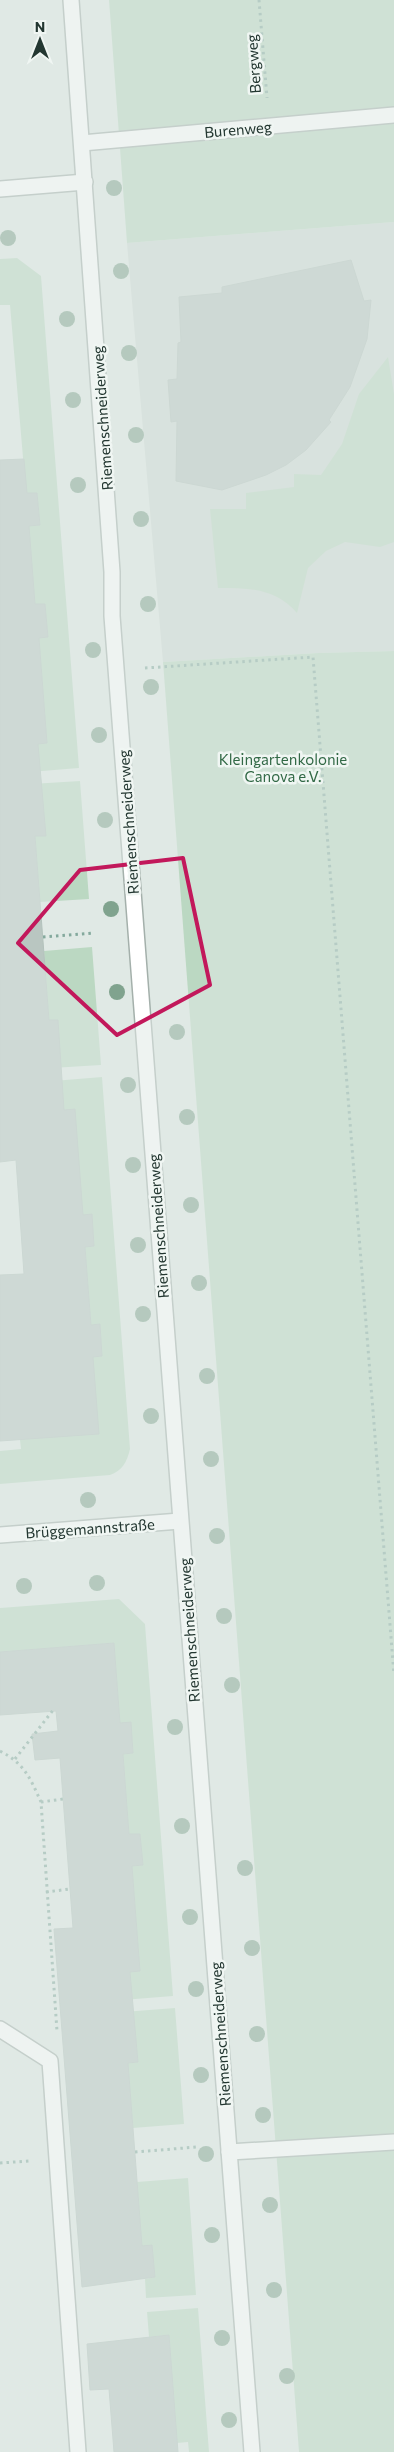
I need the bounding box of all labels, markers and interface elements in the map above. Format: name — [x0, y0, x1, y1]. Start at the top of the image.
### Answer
north arrow — [15, 15, 65, 65]
text: N — [35, 18, 45, 35]
street label: Bergweg — [242, 34, 264, 94]
street label: Burenweg — [203, 117, 273, 141]
street label: Riemenschneiderweg — [88, 345, 116, 491]
street label: Riemenschneiderweg — [114, 749, 142, 895]
park label: Kleingartenkolonie Canova e.V. — [219, 750, 347, 785]
street label: Riemenschneiderweg — [144, 1153, 172, 1299]
street label: Brüggemannstraße — [25, 1514, 155, 1542]
street label: Riemenschneiderweg — [175, 1557, 203, 1703]
street label: Riemenschneiderweg — [206, 1961, 234, 2107]

